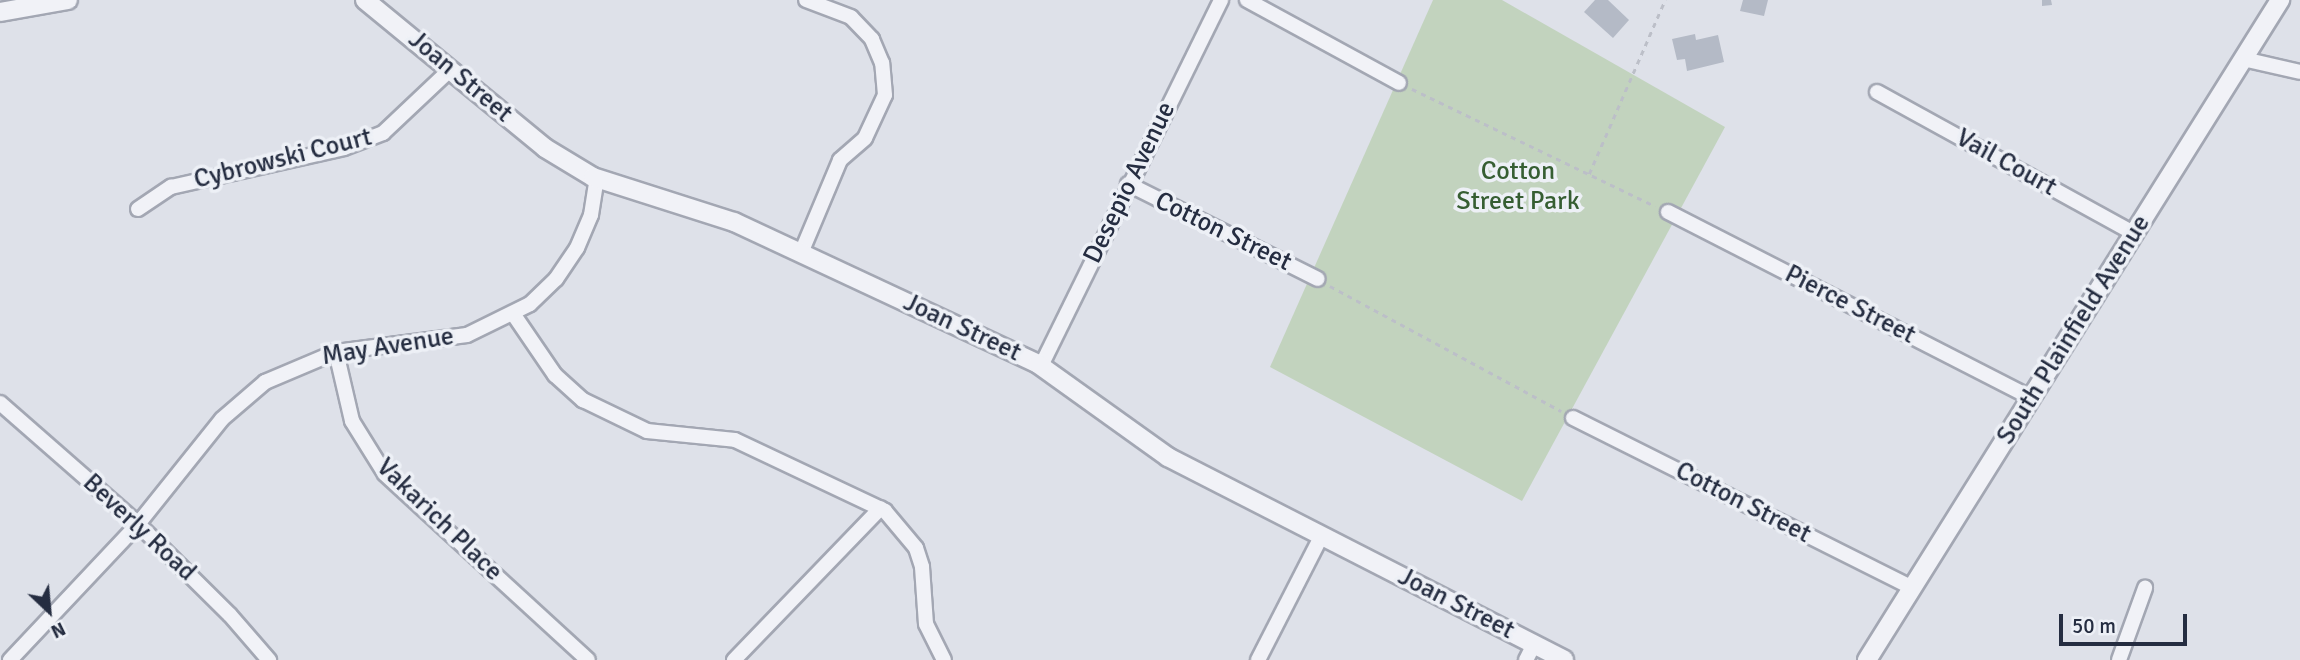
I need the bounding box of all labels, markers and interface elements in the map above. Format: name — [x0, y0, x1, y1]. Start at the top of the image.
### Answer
street label: Joan Street — [402, 25, 518, 129]
street label: Desepio Avenue — [1077, 97, 1183, 269]
street label: Cybrowski Court — [191, 122, 375, 196]
street label: Vail Court — [1950, 123, 2062, 203]
park label: Cotton Street Park — [1456, 156, 1580, 218]
street label: Cotton Street — [1150, 186, 1296, 278]
street label: South Plainfield Avenue — [1991, 210, 2157, 450]
street label: Pierce Street — [1779, 259, 1921, 351]
street label: Joan Street — [898, 287, 1026, 369]
street label: May Avenue — [320, 321, 456, 373]
street label: Vakarich Place — [369, 452, 509, 588]
street label: Cotton Street — [1670, 456, 1816, 550]
street label: Beverly Road — [76, 468, 202, 588]
street label: Joan Street — [1393, 561, 1519, 647]
north arrow — [14, 576, 84, 646]
scale bar — [2062, 600, 2190, 644]
text: 50 m — [2072, 613, 2116, 639]
text: N — [47, 616, 69, 644]

